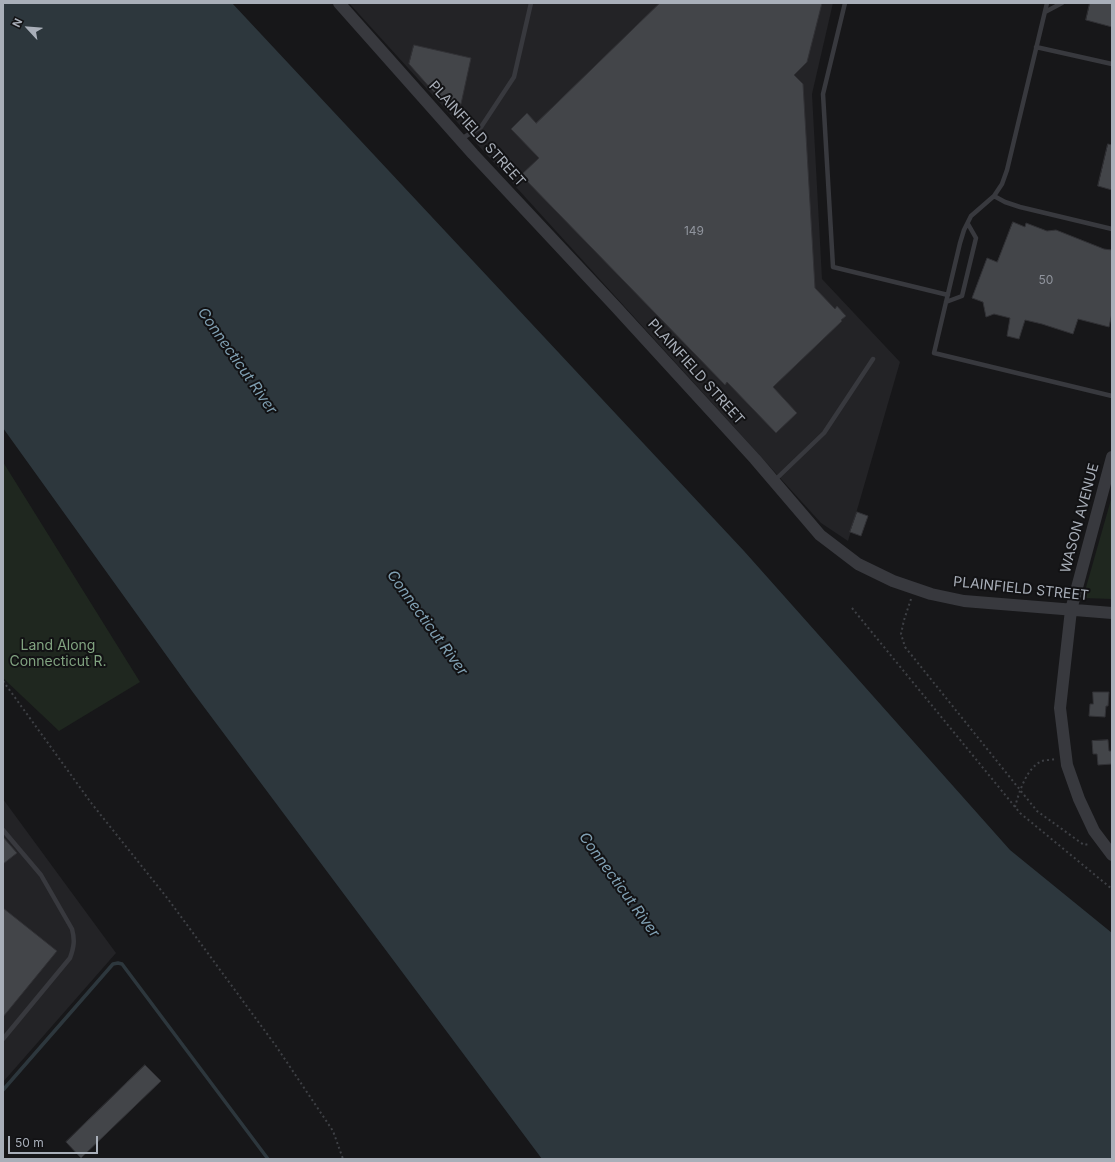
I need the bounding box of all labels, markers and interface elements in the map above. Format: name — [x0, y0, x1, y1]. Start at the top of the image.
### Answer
north arrow — [8, 8, 48, 48]
text: N — [9, 16, 25, 30]
street label: PLAINFIELD STREET — [425, 78, 529, 190]
house number: 149 — [684, 224, 704, 238]
house number: 50 — [1039, 273, 1053, 287]
water label: Connecticut River — [194, 304, 280, 418]
street label: PLAINFIELD STREET — [644, 316, 748, 428]
street label: WASON AVENUE — [1057, 461, 1103, 575]
water label: Connecticut River — [383, 567, 471, 679]
street label: PLAINFIELD STREET — [952, 574, 1090, 604]
park label: Land Along Connecticut R. — [9, 638, 107, 670]
water label: Connecticut River — [575, 829, 663, 941]
scale bar — [10, 1128, 100, 1154]
text: 50 m — [15, 1135, 44, 1150]

